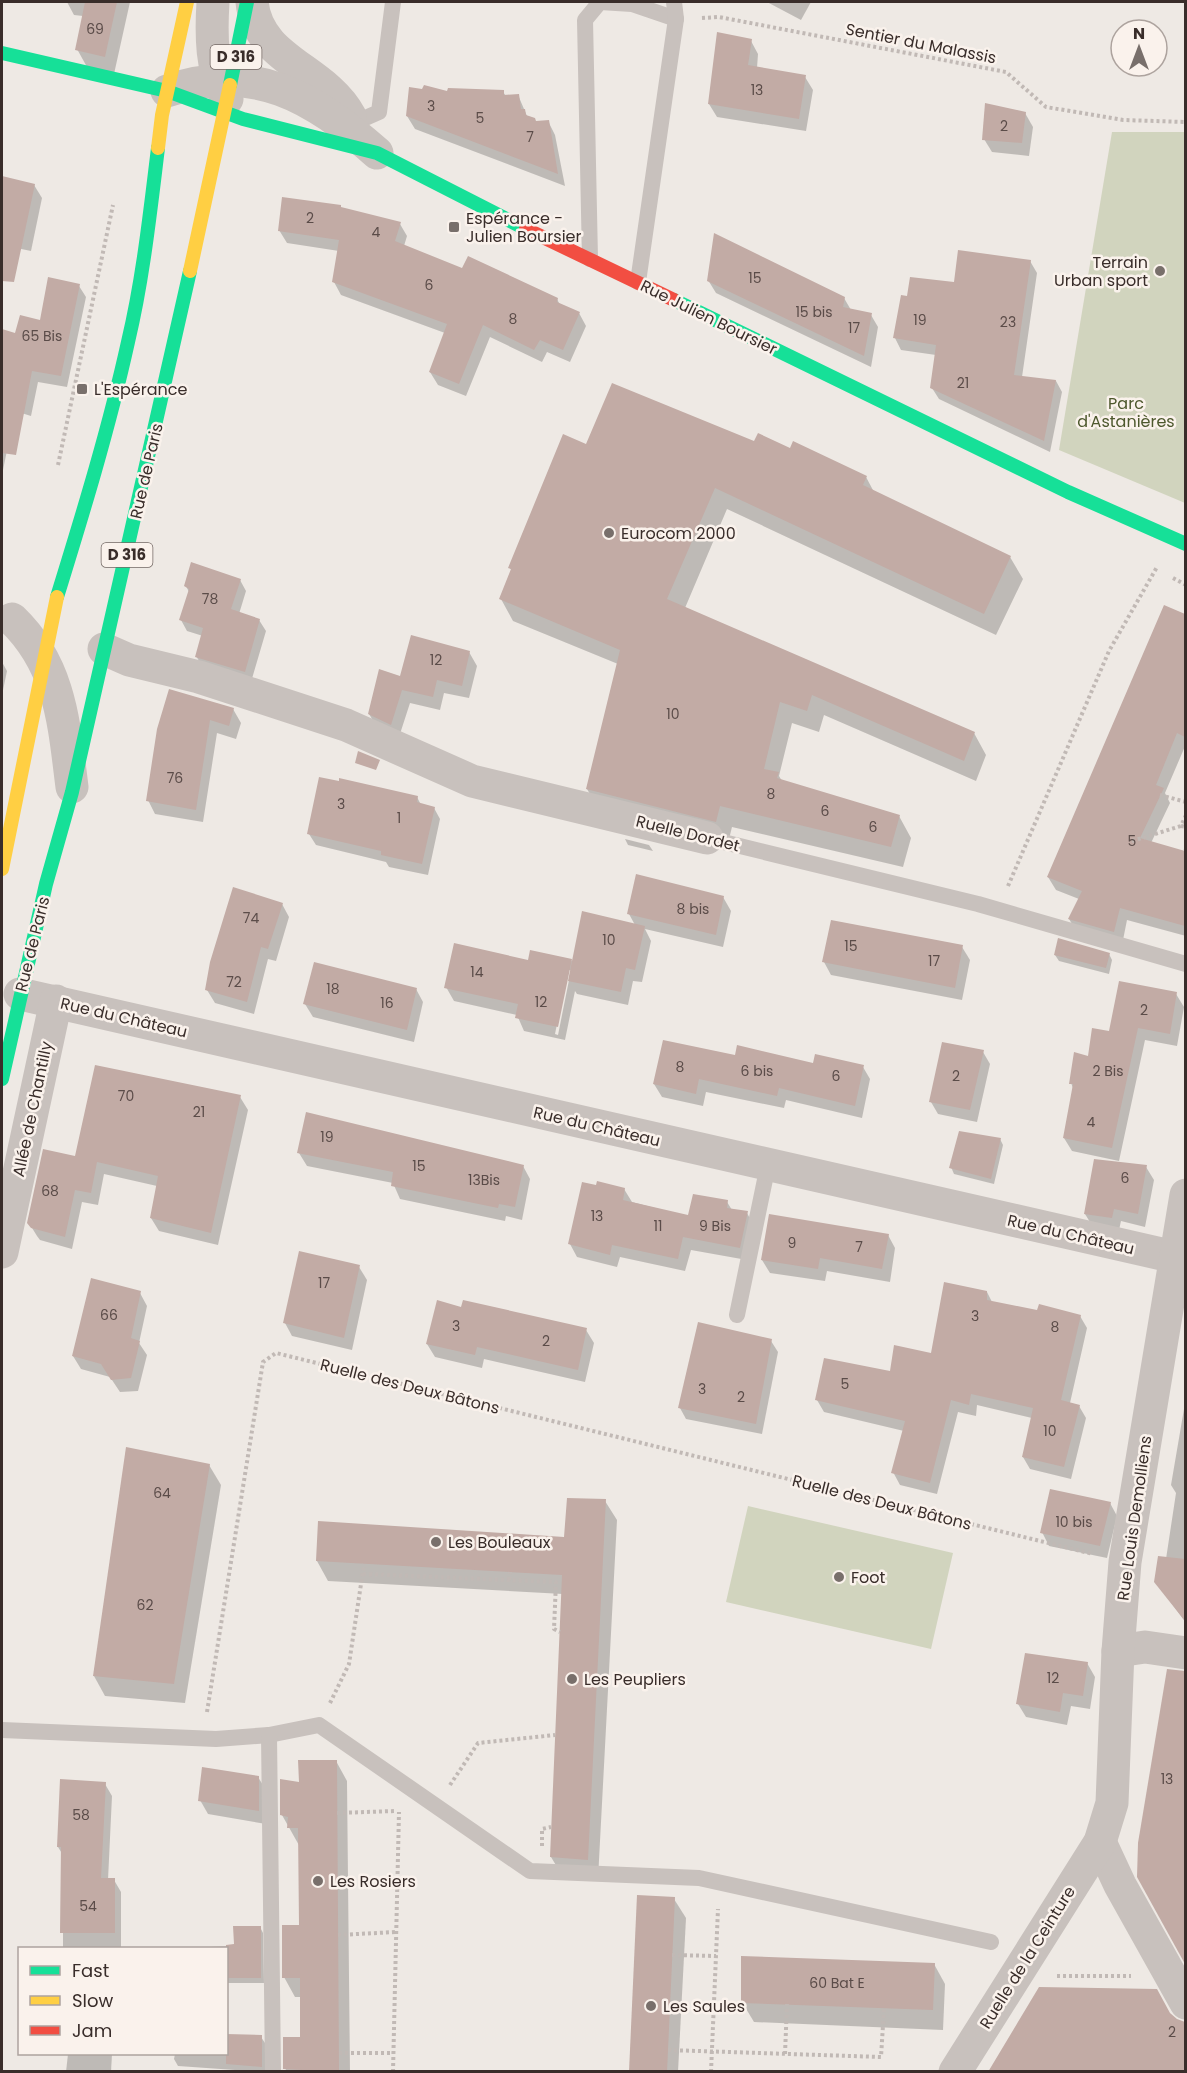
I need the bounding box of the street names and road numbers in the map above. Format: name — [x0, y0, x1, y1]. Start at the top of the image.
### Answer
street label: Sentier du Malassis — [844, 18, 998, 69]
road number: D 316 — [210, 45, 262, 69]
street label: Rue Julien Boursier — [636, 274, 781, 361]
street label: Rue de Paris — [124, 421, 169, 521]
road number: D 316 — [102, 543, 152, 567]
street label: Ruelle Dordet — [634, 809, 742, 858]
street label: Rue de Paris — [10, 894, 55, 994]
street label: Rue du Château — [58, 992, 190, 1043]
street label: Allée de Chantilly — [7, 1039, 58, 1179]
street label: Rue du Château — [531, 1101, 663, 1152]
street label: Rue du Château — [1005, 1209, 1137, 1260]
street label: Ruelle des Deux Bâtons — [318, 1353, 502, 1420]
street label: Rue Louis Demolliens — [1112, 1434, 1157, 1602]
street label: Ruelle des Deux Bâtons — [790, 1469, 974, 1536]
street label: Ruelle de la Ceinture — [974, 1881, 1081, 2033]

